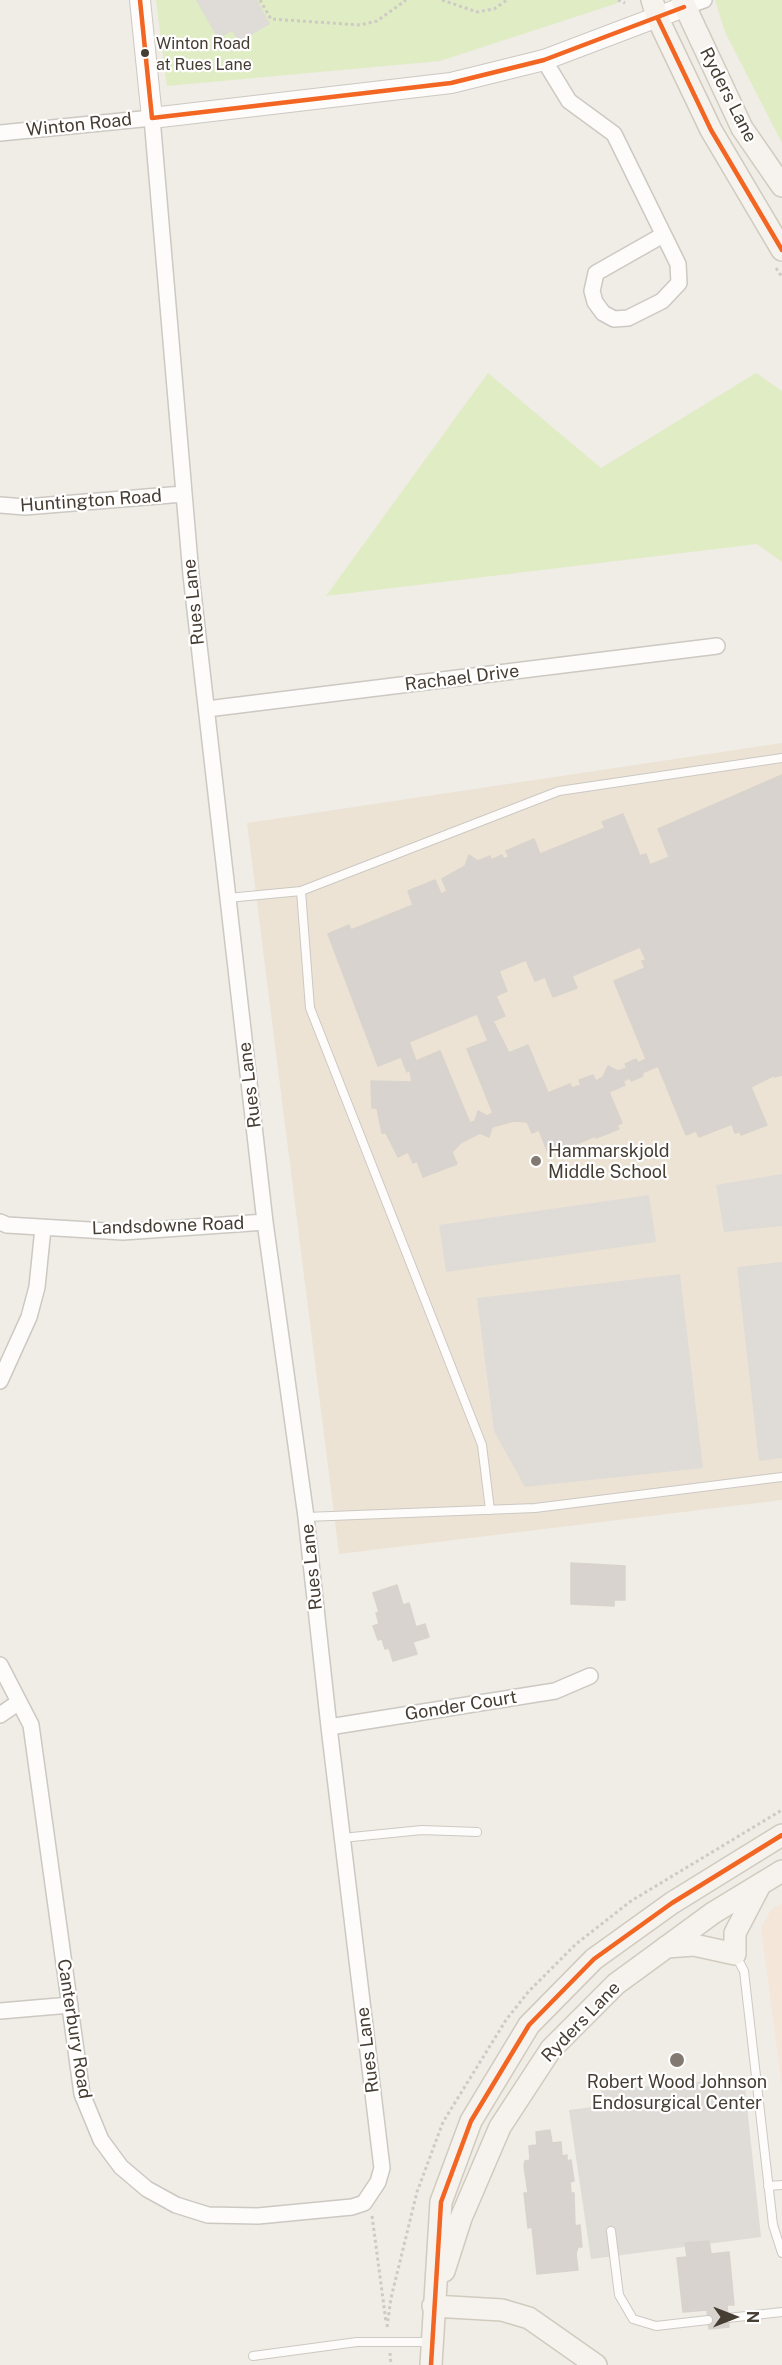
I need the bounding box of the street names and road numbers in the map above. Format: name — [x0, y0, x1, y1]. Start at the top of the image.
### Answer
street label: Ryders Lane — [695, 44, 761, 146]
street label: Winton Road — [25, 109, 133, 141]
street label: Huntington Road — [19, 485, 163, 517]
street label: Rues Lane — [179, 558, 209, 646]
street label: Rachael Drive — [404, 660, 520, 696]
street label: Rues Lane — [234, 1041, 266, 1129]
street label: Landsdowne Road — [91, 1213, 245, 1239]
street label: Rues Lane — [297, 1523, 327, 1611]
street label: Gonder Court — [404, 1686, 518, 1726]
street label: Canterbury Road — [52, 1957, 96, 2101]
street label: Ryders Lane — [537, 1977, 625, 2067]
street label: Rues Lane — [352, 2006, 384, 2094]

